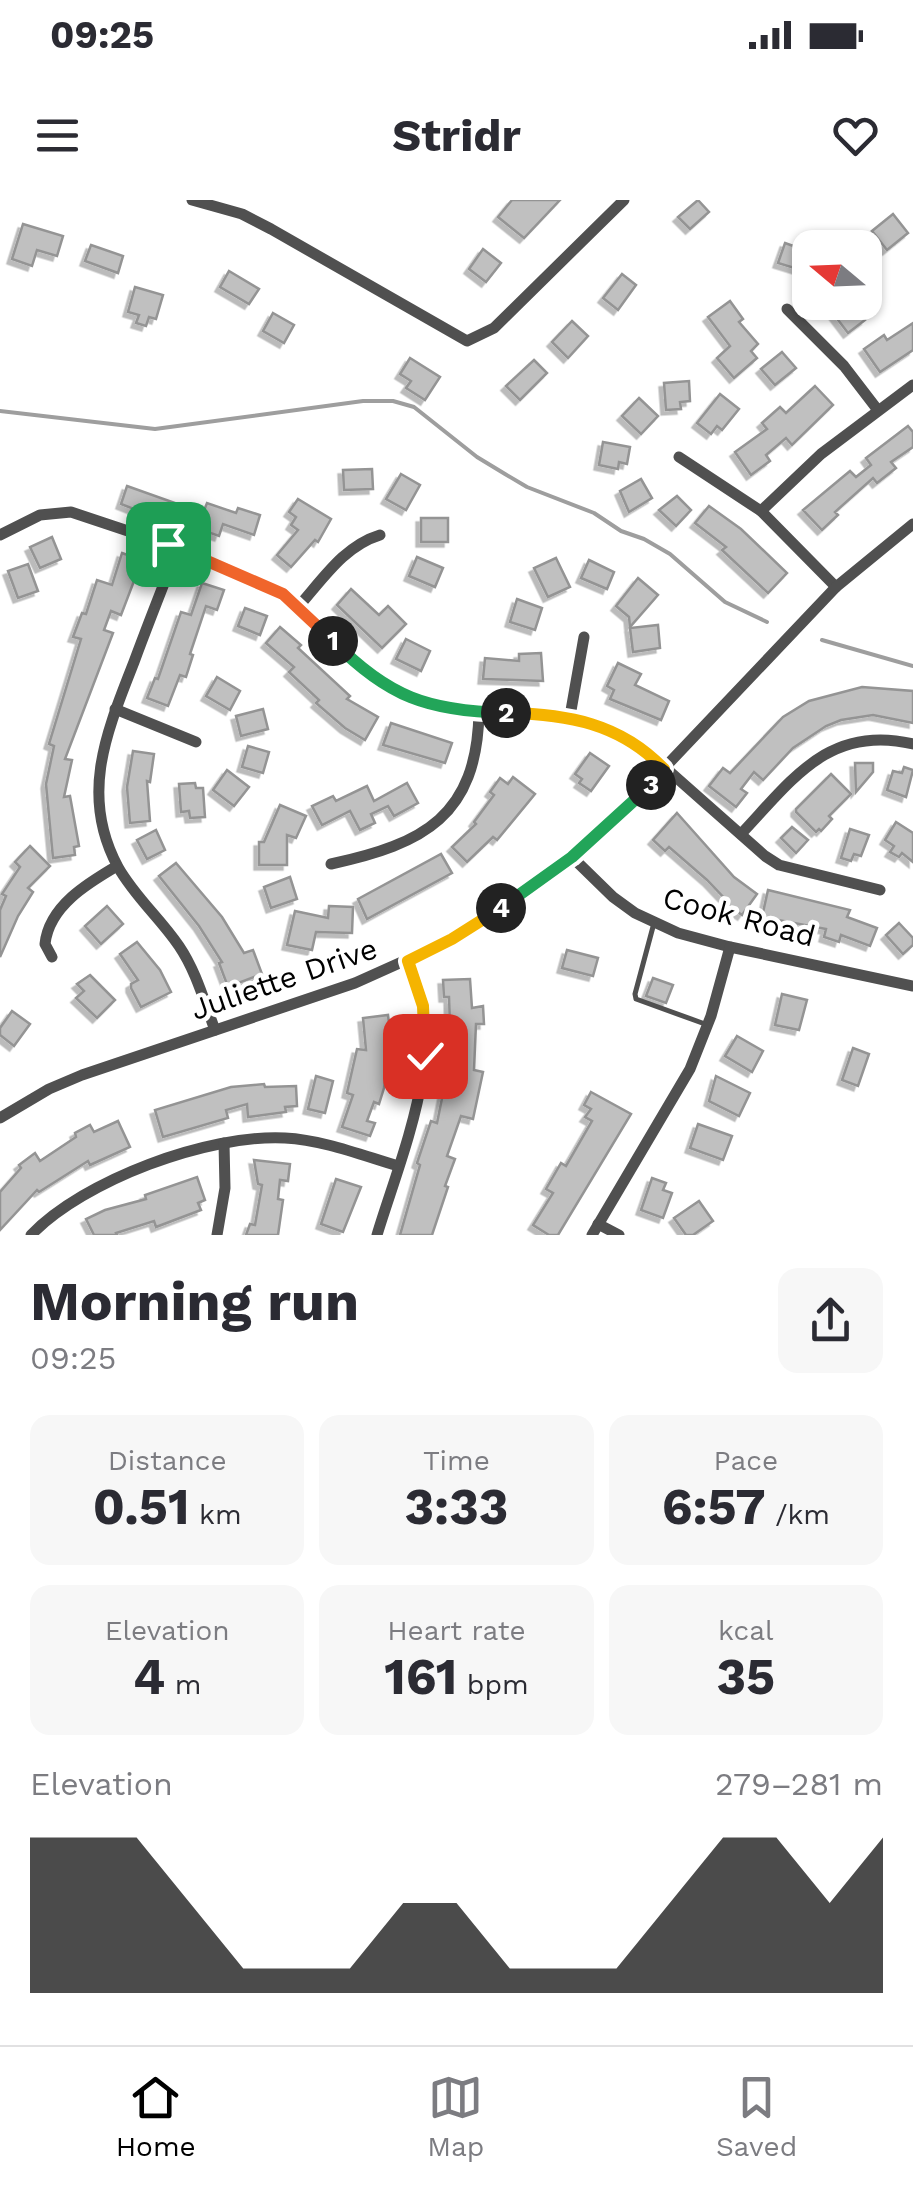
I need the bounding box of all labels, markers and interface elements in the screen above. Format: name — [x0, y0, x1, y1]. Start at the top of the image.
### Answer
text: 09:25 — [50, 13, 154, 57]
icon: menu — [30, 108, 85, 163]
icon: heart — [828, 108, 883, 163]
text: Stridr — [392, 109, 521, 162]
north arrow — [792, 230, 882, 320]
map controls — [792, 230, 882, 320]
pin — [126, 502, 211, 587]
icon: arrive — [141, 517, 196, 572]
pin: 1 — [308, 616, 358, 666]
text: 1 — [327, 624, 339, 657]
pin: 2 — [481, 688, 531, 738]
text: 2 — [498, 696, 514, 729]
pin: 3 — [626, 760, 676, 810]
text: 3 — [643, 768, 659, 801]
street label: Cook Road — [659, 879, 819, 954]
pin: 4 — [476, 883, 526, 933]
text: 4 — [492, 891, 510, 924]
street label: Juliette Drive — [186, 930, 382, 1027]
pin — [383, 1014, 468, 1099]
icon: check — [398, 1029, 453, 1084]
button: share — [778, 1268, 883, 1373]
text: Morning run — [30, 1269, 359, 1333]
text: 09:25 — [30, 1339, 116, 1377]
text: Distance — [108, 1444, 227, 1477]
text: Time — [423, 1444, 490, 1477]
text: Pace — [713, 1444, 778, 1477]
text: 0.51 — [93, 1477, 190, 1536]
text: 3:33 — [404, 1477, 509, 1536]
text: 6:57 — [662, 1477, 766, 1536]
text: km — [190, 1498, 242, 1531]
text: /km — [766, 1498, 830, 1531]
text: Elevation — [105, 1614, 230, 1647]
text: Heart rate — [387, 1614, 526, 1647]
text: kcal — [718, 1614, 774, 1647]
text: 4 — [133, 1647, 165, 1706]
text: 161 — [384, 1647, 457, 1706]
text: 35 — [716, 1647, 775, 1706]
text: m — [165, 1668, 201, 1701]
text: bpm — [457, 1668, 529, 1701]
text: Elevation — [30, 1765, 173, 1803]
text: 279–281 m — [715, 1765, 883, 1803]
tab: Home — [116, 2070, 196, 2163]
tab: Map — [427, 2070, 484, 2163]
tab: Saved — [716, 2070, 797, 2163]

